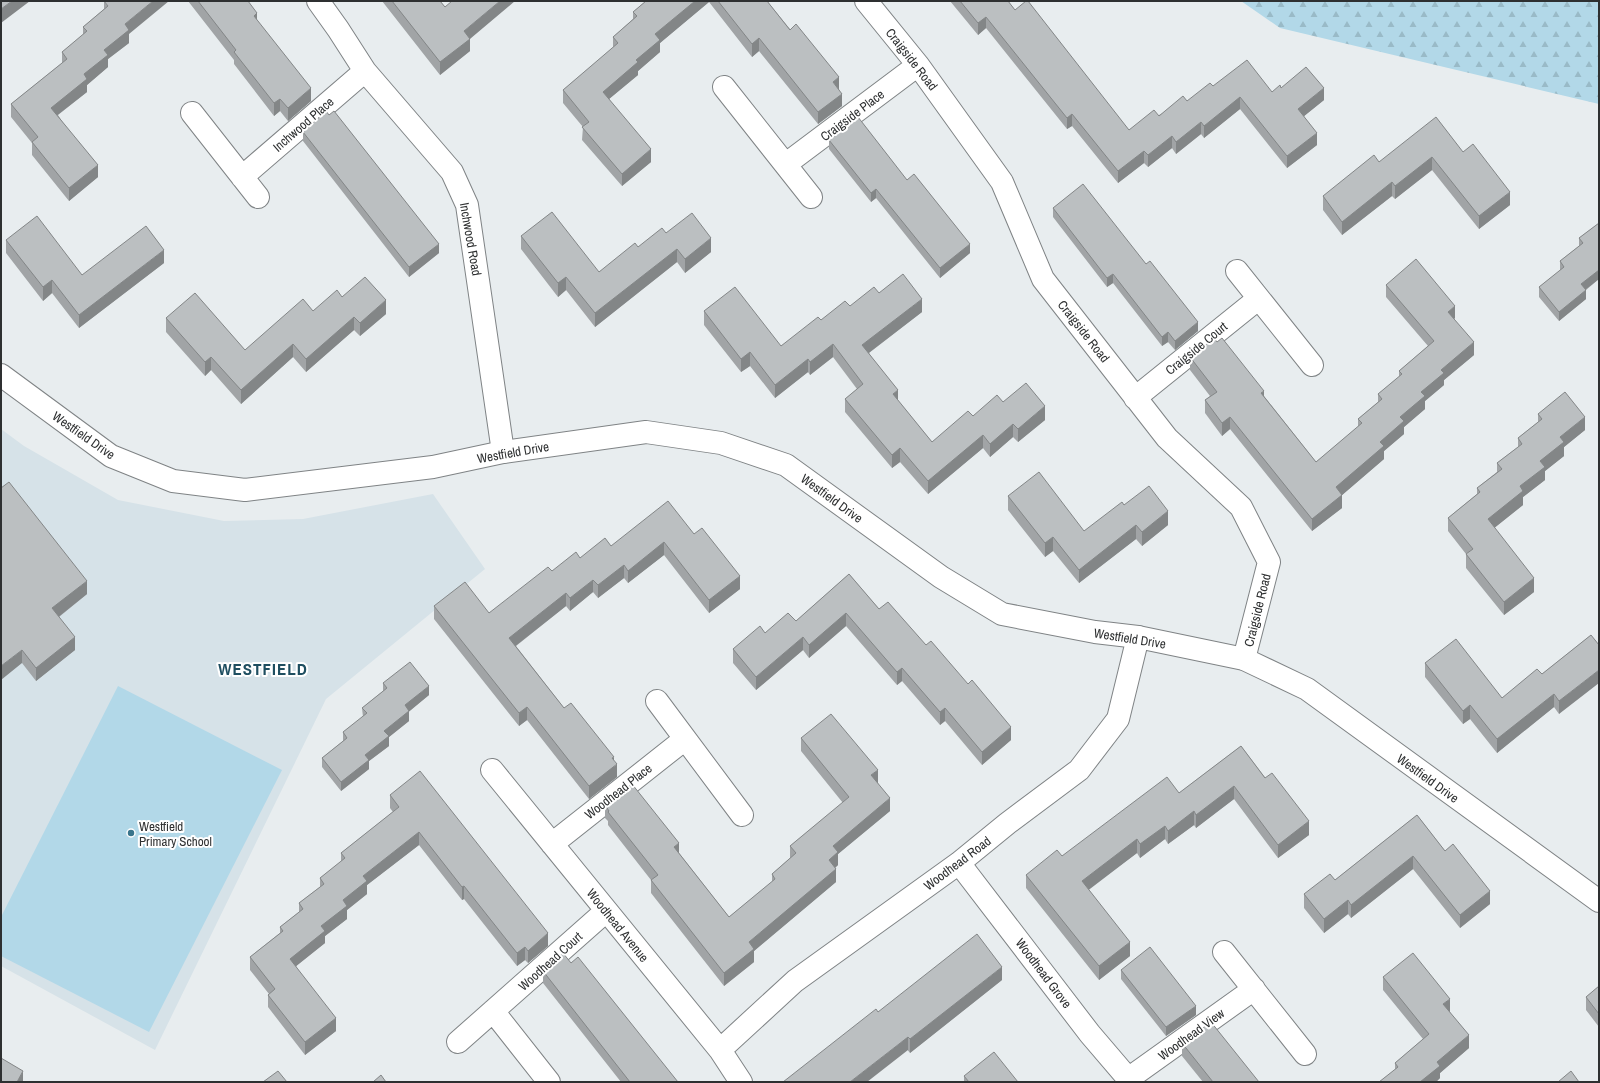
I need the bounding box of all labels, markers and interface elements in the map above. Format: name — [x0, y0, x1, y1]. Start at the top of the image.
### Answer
street label: Craigside Road — [882, 25, 941, 94]
street label: Craigside Place — [817, 86, 888, 145]
street label: Inchwood Place — [269, 93, 337, 155]
street label: Inchwood Road — [456, 201, 485, 277]
street label: Craigside Road — [1054, 297, 1113, 366]
street label: Craigside Court — [1162, 318, 1231, 379]
street label: Westfield Drive — [49, 408, 118, 463]
street label: Westfield Drive — [476, 438, 550, 467]
street label: Westfield Drive — [797, 470, 866, 527]
street label: Craigside Road — [1240, 572, 1275, 648]
street label: Westfield Drive — [1093, 624, 1167, 653]
district label: WESTFIELD — [218, 657, 308, 680]
street label: Westfield Drive — [1393, 750, 1462, 807]
street label: Woodhead Place — [581, 760, 656, 823]
place label: Westfield Primary School — [139, 818, 212, 850]
marker: Westfield Primary School — [126, 828, 136, 838]
street label: Woodhead Road — [920, 833, 994, 894]
street label: Woodhead Avenue — [583, 885, 652, 966]
street label: Woodhead Court — [515, 928, 586, 995]
street label: Woodhead Grove — [1012, 935, 1076, 1012]
street label: Woodhead View — [1155, 1004, 1228, 1064]

